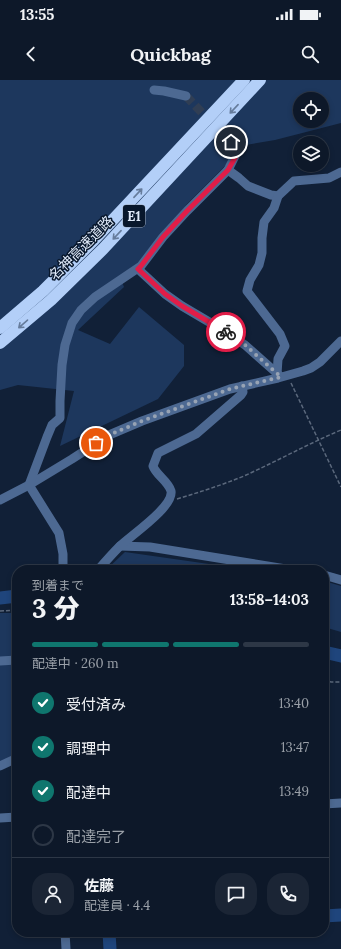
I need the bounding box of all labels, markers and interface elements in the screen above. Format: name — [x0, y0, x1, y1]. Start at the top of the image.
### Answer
text: 13:55 — [20, 5, 54, 24]
icon: back — [20, 43, 42, 65]
text: Quickbag — [130, 43, 211, 66]
icon: search — [299, 43, 321, 65]
map controls — [293, 92, 329, 172]
button: locate — [293, 92, 329, 128]
one-way arrow — [229, 103, 238, 114]
pin — [214, 125, 248, 159]
icon: home — [220, 131, 242, 153]
button: layers — [293, 136, 329, 172]
one-way arrow — [133, 188, 143, 198]
road number: E1 — [123, 205, 145, 227]
street label: 名神高速道路 — [45, 212, 117, 284]
one-way arrow — [112, 229, 121, 240]
courier — [206, 312, 246, 352]
one-way arrow — [17, 320, 28, 329]
icon: bike — [215, 321, 237, 343]
pin — [79, 426, 113, 460]
icon: bag — [85, 432, 107, 454]
text: 到着まで — [32, 577, 84, 594]
text: 13:58–14:03 — [230, 590, 309, 609]
text: 3 分 — [32, 592, 79, 625]
text: 配達中 · 260 m — [32, 655, 119, 672]
icon: check — [32, 692, 54, 714]
text: 受付済み — [66, 695, 126, 714]
text: 13:40 — [279, 695, 309, 712]
icon: check — [32, 736, 54, 758]
text: 調理中 — [66, 739, 111, 758]
text: 13:47 — [281, 739, 309, 756]
icon: check — [32, 780, 54, 802]
text: 配達中 — [66, 783, 111, 802]
text: 13:49 — [279, 783, 309, 800]
text: 配達完了 — [66, 827, 126, 846]
button: person — [32, 873, 74, 915]
button: chat — [215, 873, 257, 915]
button: phone — [267, 873, 309, 915]
text: 佐藤 — [84, 876, 114, 895]
text: 配達員 · 4.4 — [84, 897, 150, 914]

